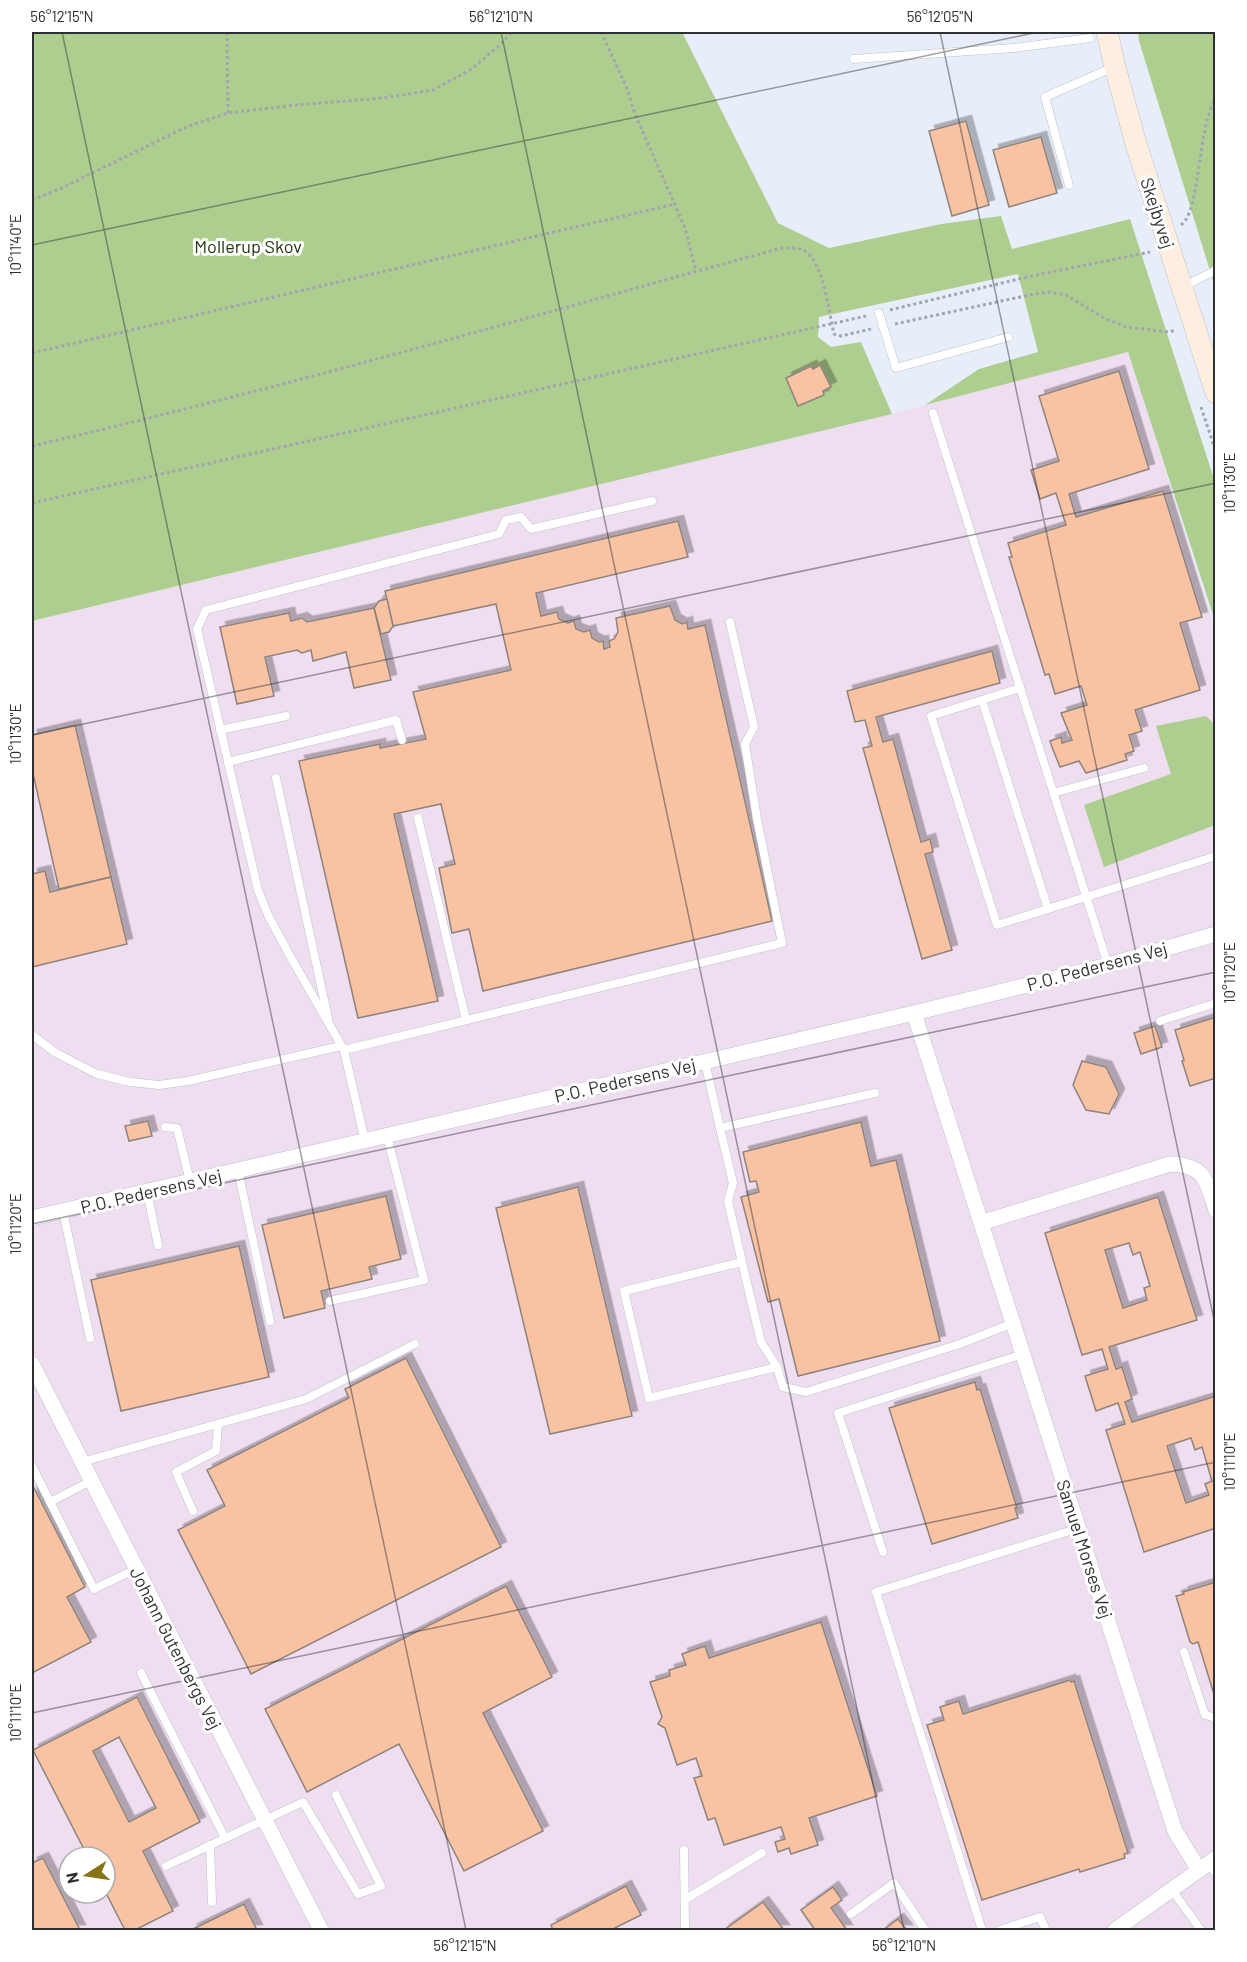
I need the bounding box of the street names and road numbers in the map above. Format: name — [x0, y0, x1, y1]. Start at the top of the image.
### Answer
street label: Skejbyvej — [1136, 175, 1180, 251]
street label: P.O. Pedersens Vej — [1024, 937, 1170, 995]
street label: P.O. Pedersens Vej — [552, 1053, 698, 1107]
street label: P.O. Pedersens Vej — [78, 1164, 224, 1218]
street label: Samuel Morses Vej — [1052, 1477, 1118, 1621]
street label: Johann Gutenbergs Vej — [125, 1563, 227, 1733]

